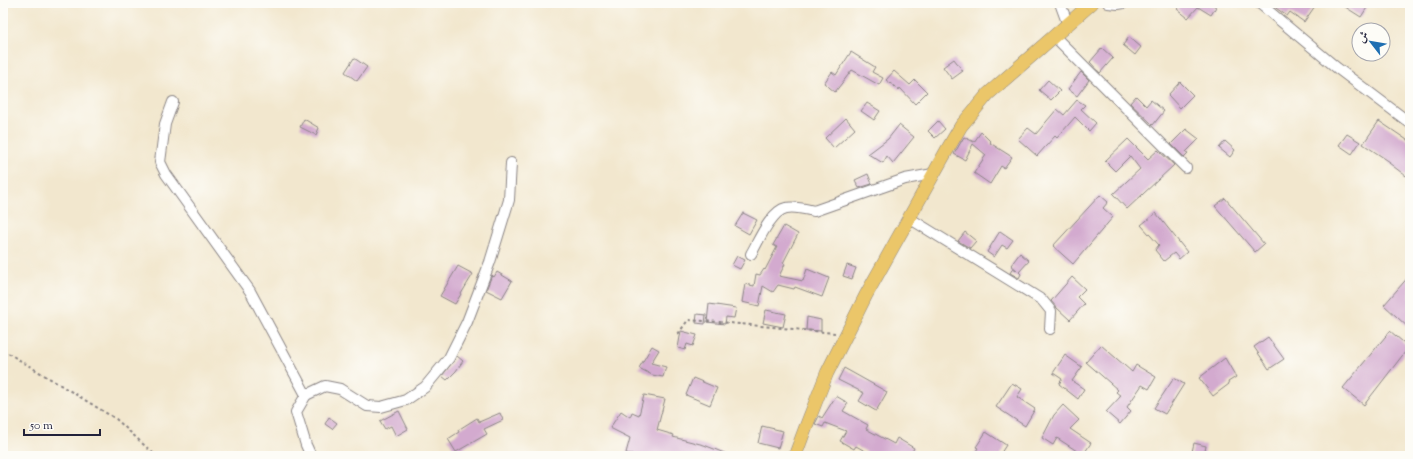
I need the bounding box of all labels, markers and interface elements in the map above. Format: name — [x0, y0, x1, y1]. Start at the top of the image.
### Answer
north arrow — [1351, 22, 1391, 62]
text: ش — [1354, 28, 1373, 46]
scale bar — [24, 411, 100, 437]
text: 50 m — [29, 417, 53, 435]

